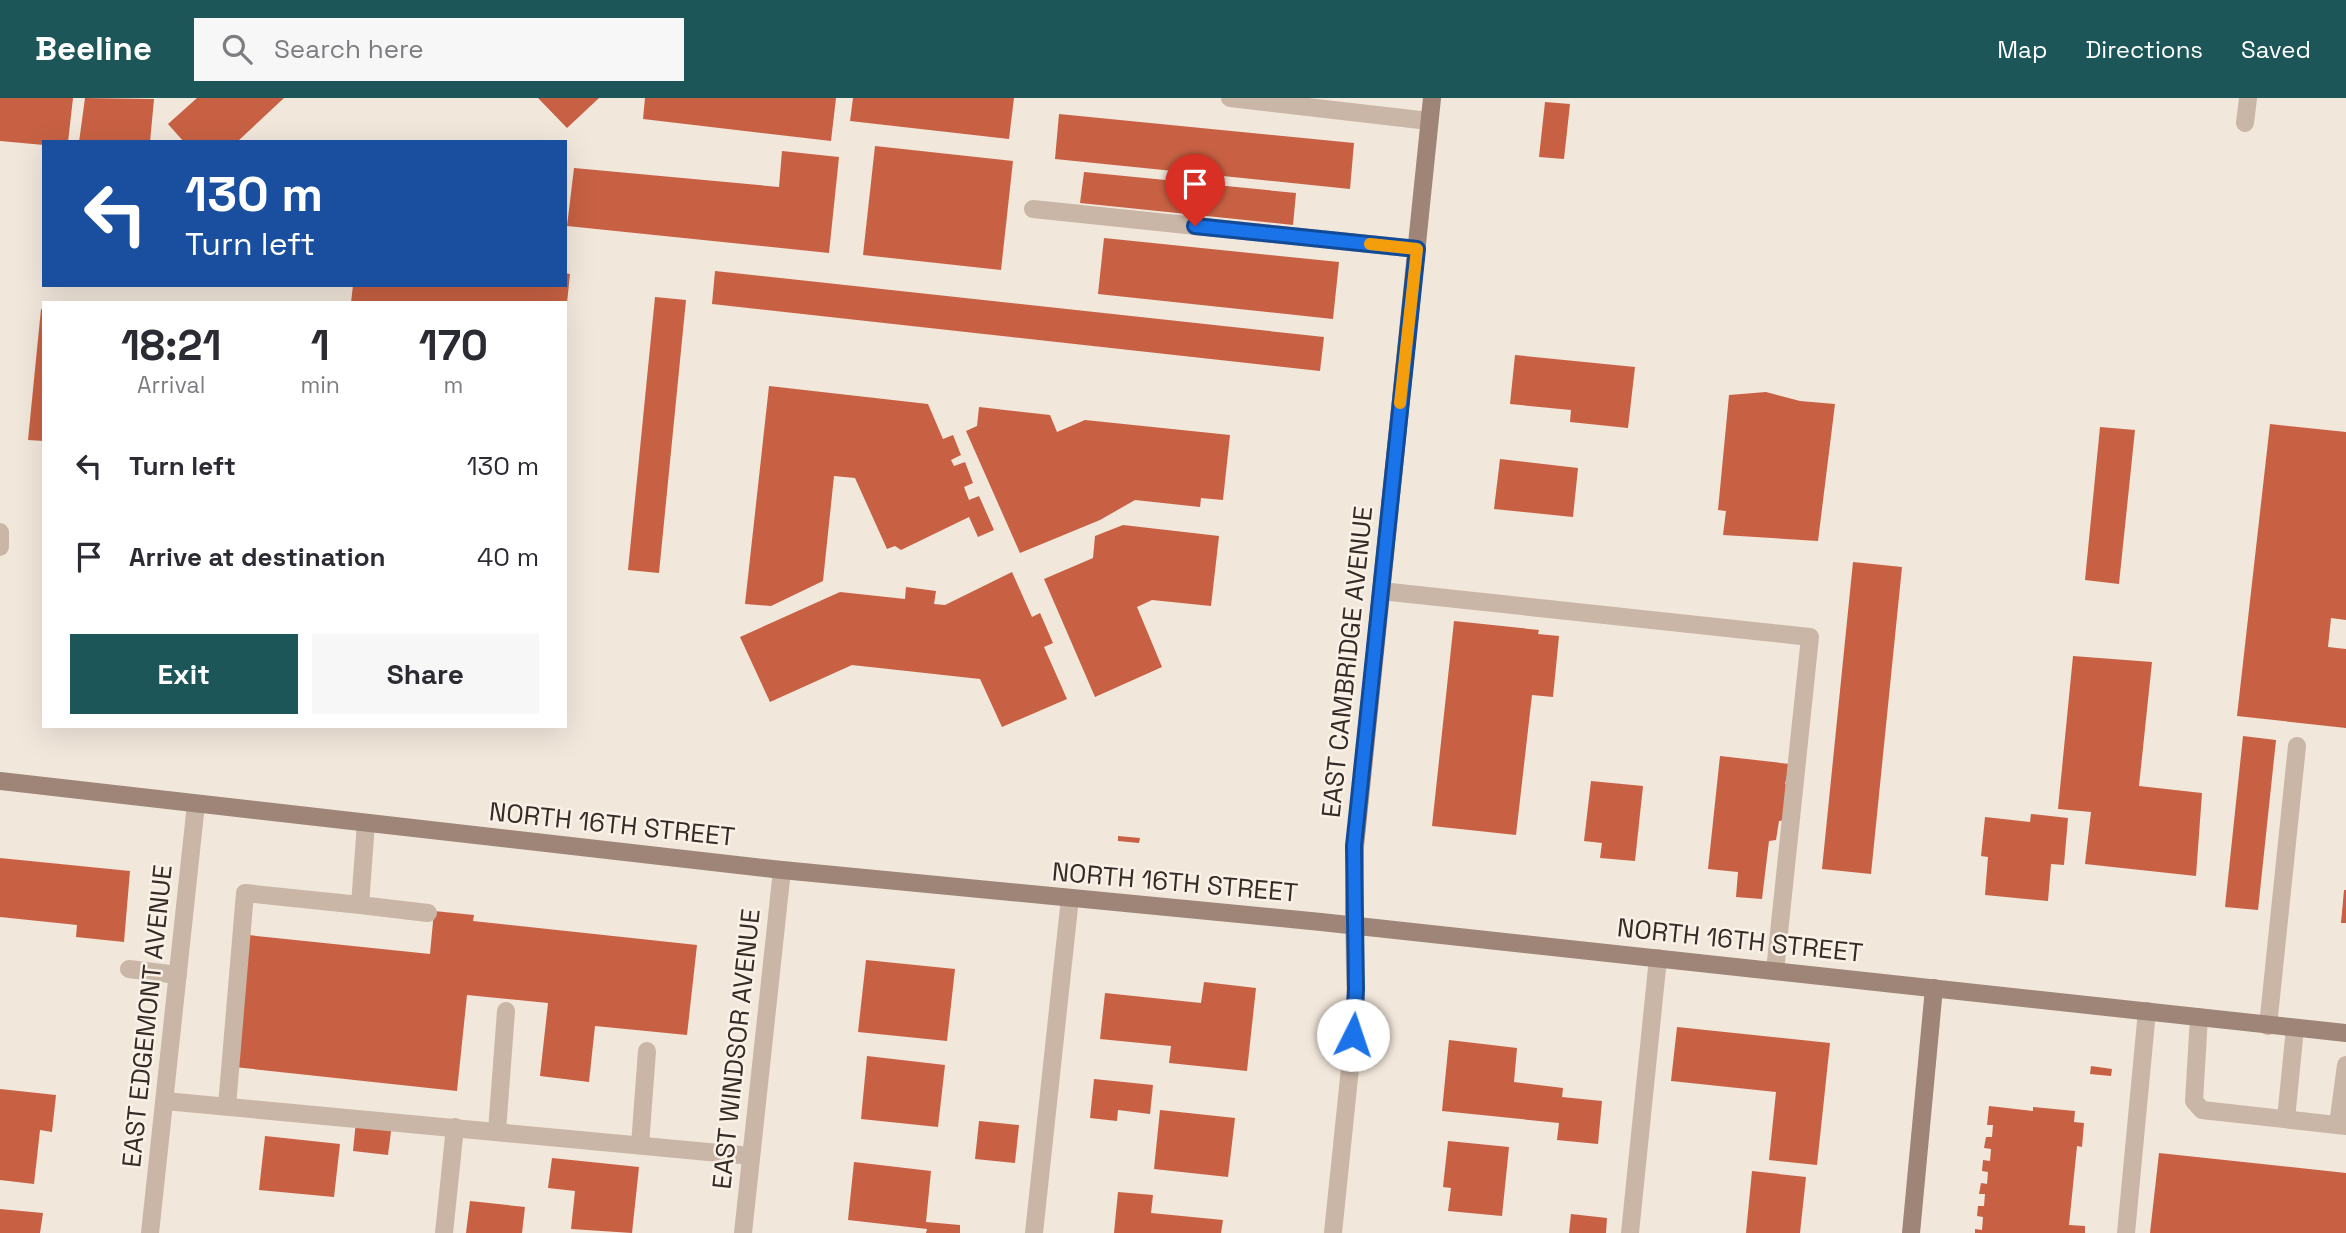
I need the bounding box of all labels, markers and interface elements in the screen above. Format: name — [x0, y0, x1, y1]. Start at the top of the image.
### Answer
search box — [194, 18, 684, 81]
text: Beeline — [35, 28, 152, 70]
icon: search — [218, 30, 256, 68]
text: Search here — [274, 32, 424, 66]
text: Map — [1997, 34, 2047, 65]
text: Directions — [2085, 34, 2203, 65]
text: Saved — [2241, 34, 2311, 65]
pin — [1165, 154, 1225, 226]
text: 130 m — [185, 163, 323, 225]
icon: arrive — [1176, 165, 1214, 203]
icon: left — [70, 168, 161, 259]
text: Turn left — [185, 224, 315, 264]
text: 18:21 — [121, 319, 222, 372]
text: 1 — [311, 319, 330, 372]
text: 170 — [419, 319, 488, 372]
text: Arrival — [137, 370, 205, 400]
text: min — [300, 370, 340, 400]
text: m — [444, 370, 463, 400]
icon: left — [70, 447, 108, 485]
text: Turn left — [129, 449, 236, 483]
text: 130 m — [467, 449, 539, 483]
street label: EAST CAMBRIDGE AVENUE — [1314, 505, 1380, 819]
icon: arrive — [70, 538, 108, 576]
text: Arrive at destination — [129, 540, 386, 574]
text: 40 m — [477, 540, 539, 574]
button: Exit — [70, 634, 298, 714]
button: Share — [312, 634, 539, 714]
street label: NORTH 16TH STREET — [487, 794, 737, 854]
street label: NORTH 16TH STREET — [1050, 854, 1300, 910]
street label: EAST EDGEMONT AVENUE — [114, 863, 180, 1169]
street label: EAST WINDSOR AVENUE — [704, 907, 768, 1191]
street label: NORTH 16TH STREET — [1615, 910, 1865, 970]
position arrow — [1316, 998, 1390, 1072]

